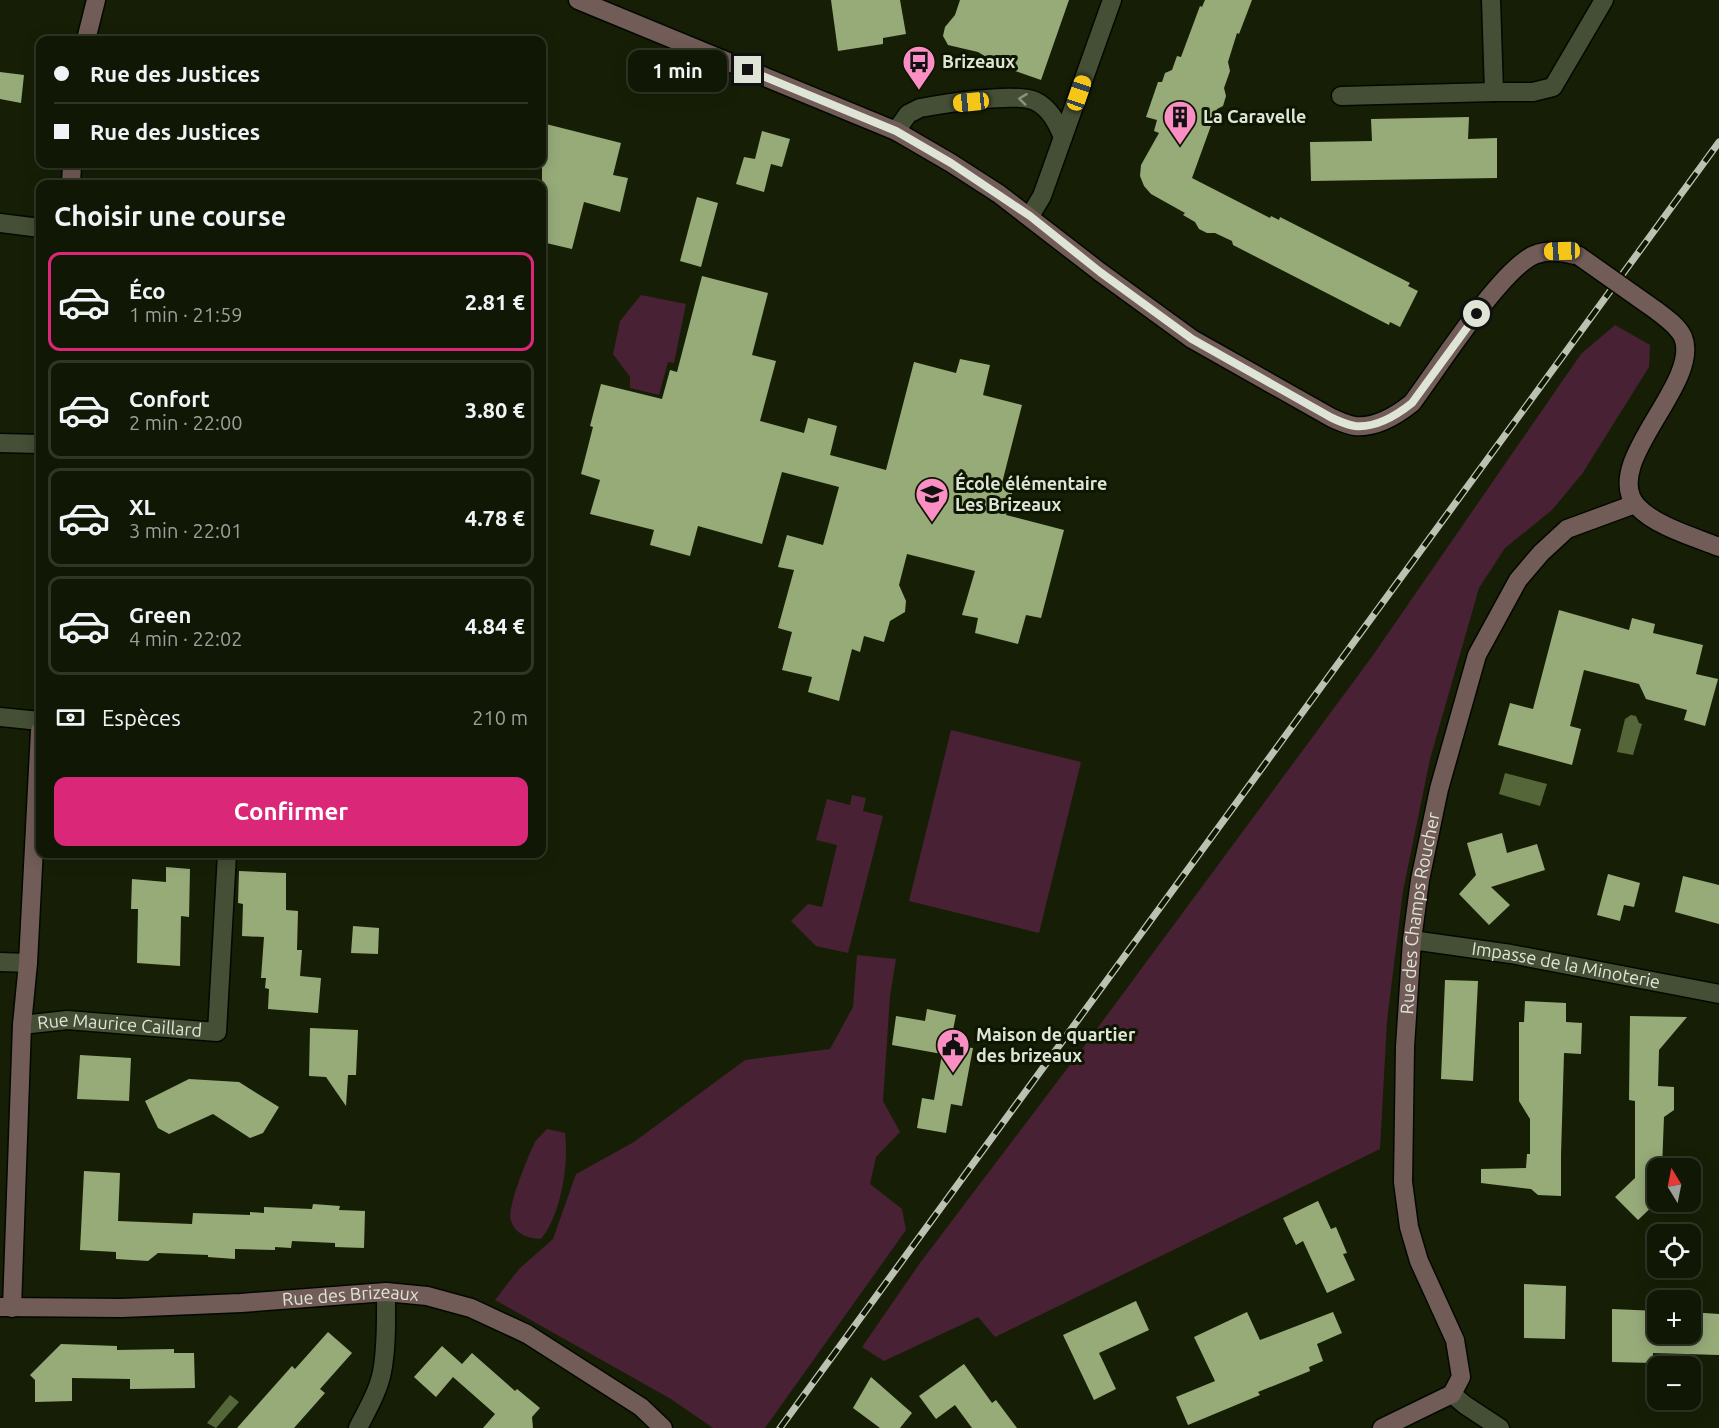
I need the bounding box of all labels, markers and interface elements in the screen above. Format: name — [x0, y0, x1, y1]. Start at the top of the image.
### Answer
bus stop icon: Brizeaux — [901, 44, 937, 91]
callout: 1 min — [628, 49, 727, 91]
place label: Brizeaux — [942, 51, 1016, 71]
route end — [734, 56, 761, 83]
text: 1 min — [652, 59, 703, 82]
text: Rue des Justices — [90, 61, 260, 86]
car — [1065, 73, 1093, 113]
car — [952, 91, 990, 113]
one-way arrow — [1019, 94, 1028, 106]
building icon: La Caravelle — [1162, 99, 1198, 146]
place label: La Caravelle — [1203, 106, 1306, 126]
text: Rue des Justices — [90, 119, 260, 144]
text: Choisir une course — [54, 201, 286, 231]
car — [1544, 241, 1580, 261]
icon: car — [57, 275, 111, 329]
text: Éco — [129, 278, 166, 303]
text: 2.81 € — [465, 289, 525, 314]
route start — [1463, 300, 1490, 327]
text: 1 min · 21:59 — [129, 303, 243, 326]
icon: car — [57, 383, 111, 437]
text: Confort — [129, 386, 210, 411]
text: 3.80 € — [465, 397, 525, 422]
text: 2 min · 22:00 — [129, 411, 243, 434]
place label: École élémentaire Les Brizeaux — [955, 472, 1107, 514]
school or university icon: École élémentaire Les Brizeaux — [914, 476, 950, 523]
icon: car — [57, 491, 111, 545]
text: XL — [129, 494, 156, 519]
text: 4.78 € — [465, 505, 525, 530]
text: 3 min · 22:01 — [129, 519, 243, 542]
icon: car — [57, 599, 111, 653]
text: Green — [129, 602, 191, 627]
text: 4.84 € — [465, 613, 525, 638]
text: 4 min · 22:02 — [129, 627, 243, 650]
icon: cash — [54, 701, 87, 734]
text: Espèces — [102, 705, 181, 730]
text: 210 m — [472, 706, 528, 729]
button: Confirmer — [54, 777, 528, 846]
street label: Rue des Champs Roucher — [1396, 810, 1443, 1015]
street label: Impasse de la Minoterie — [1470, 938, 1662, 991]
street label: Rue Maurice Caillard — [36, 1009, 203, 1040]
place label: Maison de quartier des brizeaux — [976, 1024, 1136, 1065]
public building icon: Maison de quartier des brizeaux — [935, 1027, 971, 1074]
north arrow — [1647, 1158, 1701, 1212]
map controls — [1647, 1158, 1701, 1410]
button: locate — [1647, 1224, 1701, 1278]
street label: Rue des Brizeaux — [281, 1281, 420, 1309]
button: + — [1647, 1290, 1701, 1344]
button: − — [1647, 1356, 1701, 1410]

